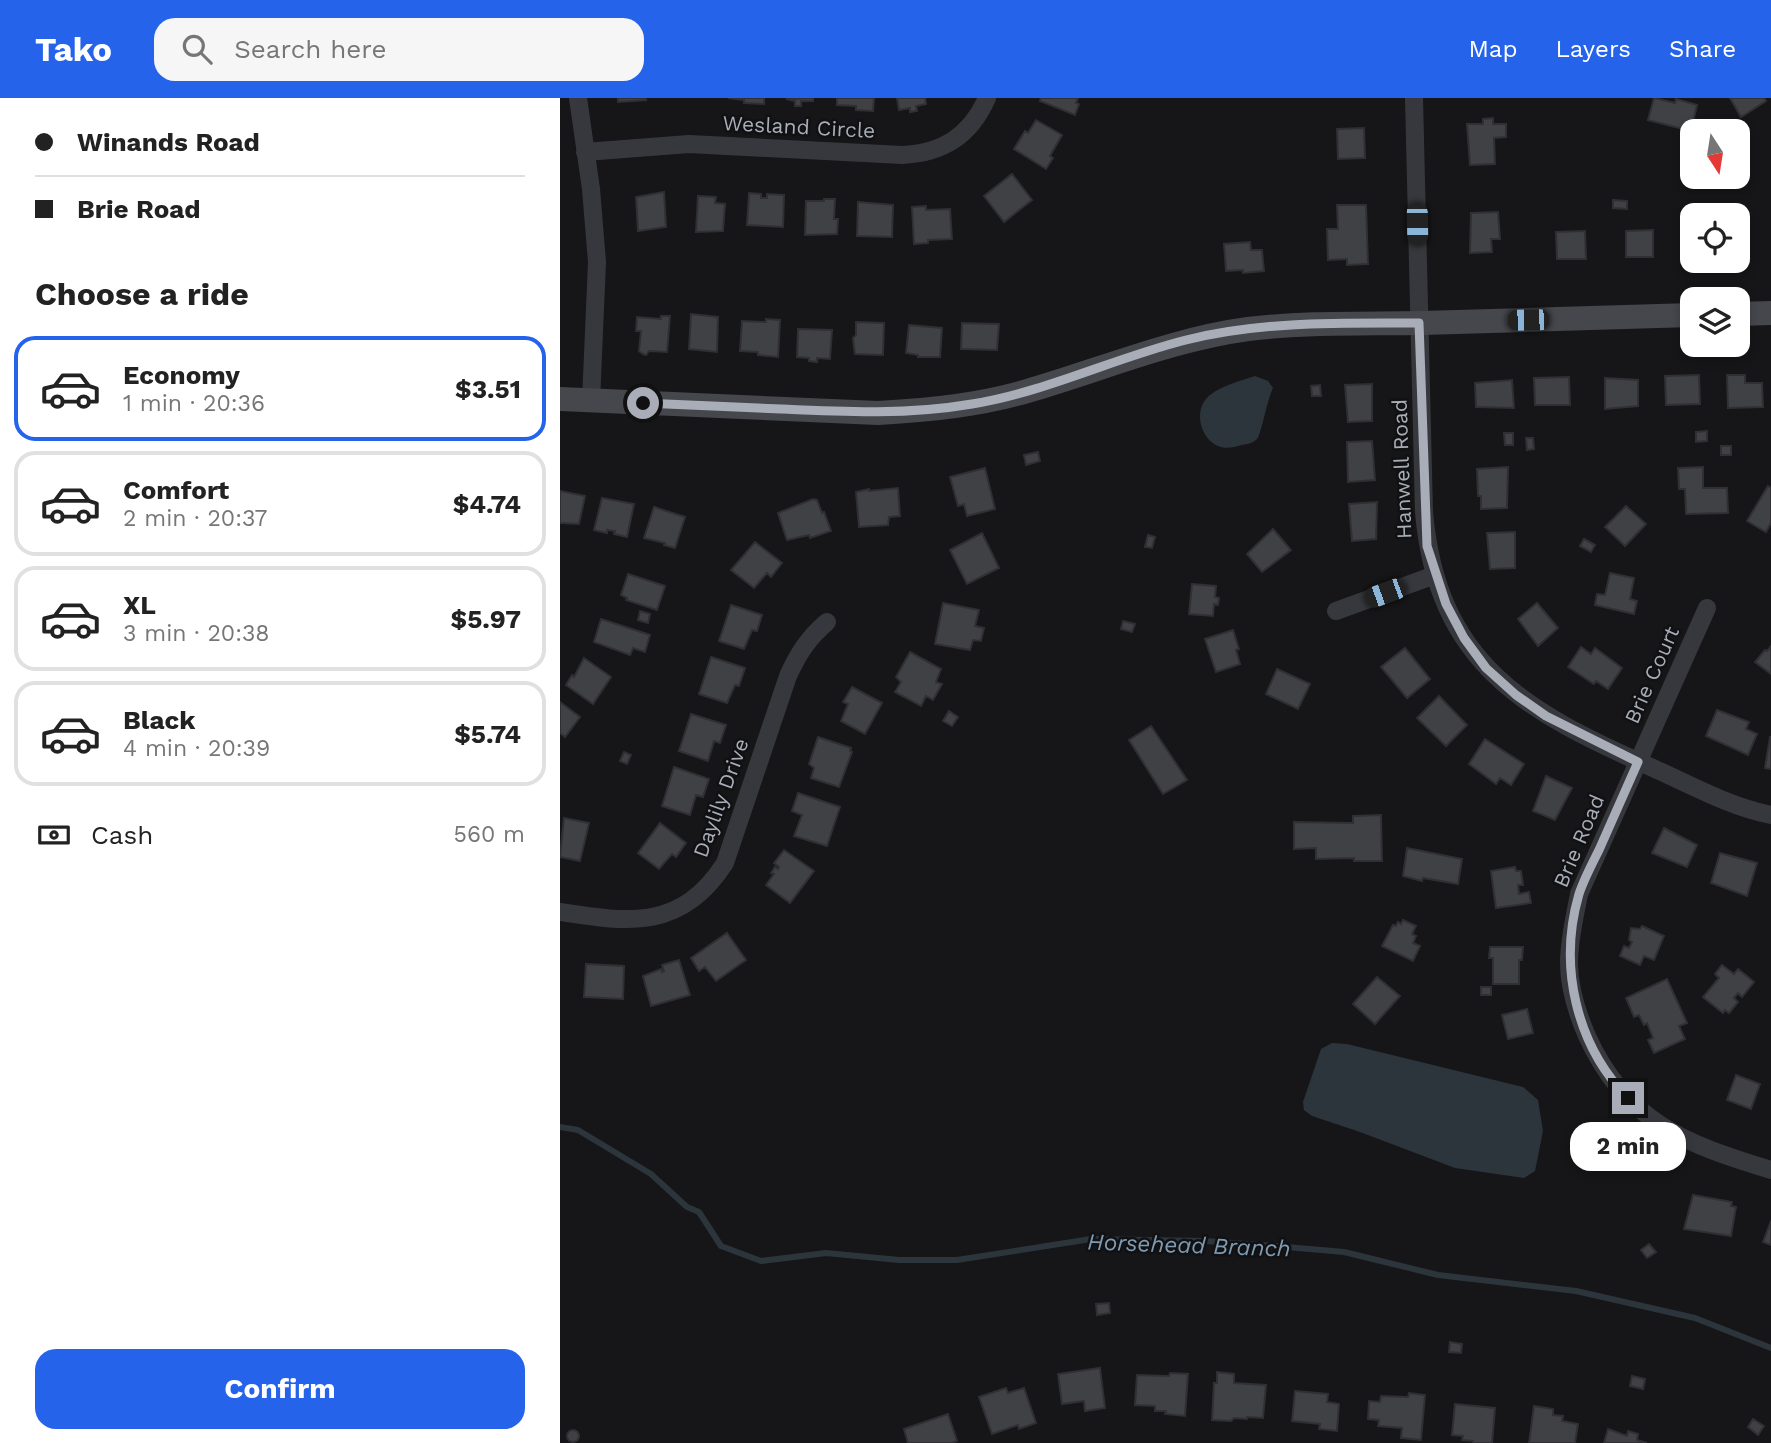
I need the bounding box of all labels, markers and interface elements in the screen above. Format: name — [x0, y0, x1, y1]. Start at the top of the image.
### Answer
search box — [154, 18, 644, 81]
text: Tako — [35, 30, 112, 69]
icon: search — [178, 30, 216, 68]
text: Search here — [234, 34, 387, 64]
text: Map — [1469, 35, 1517, 63]
text: Layers — [1555, 35, 1631, 63]
text: Share — [1669, 35, 1736, 63]
street label: Wesland Circle — [722, 110, 876, 143]
north arrow — [1680, 119, 1750, 189]
map controls — [1680, 119, 1750, 357]
text: Winands Road — [77, 127, 260, 157]
text: Brie Road — [77, 194, 200, 224]
car — [1407, 203, 1428, 245]
button: locate — [1680, 203, 1750, 273]
text: Choose a ride — [35, 275, 249, 313]
button: layers — [1680, 287, 1750, 357]
car — [1507, 309, 1550, 331]
icon: car — [39, 357, 102, 420]
text: Economy — [123, 360, 240, 390]
text: $3.51 — [455, 374, 521, 404]
route start — [627, 387, 659, 419]
text: 1 min · 20:36 — [123, 390, 265, 417]
street label: Hanwell Road — [1387, 399, 1416, 539]
icon: car — [39, 472, 102, 535]
text: Comfort — [123, 475, 229, 505]
text: $4.74 — [453, 489, 521, 519]
text: 2 min · 20:37 — [123, 505, 267, 532]
car — [1362, 576, 1409, 610]
icon: car — [39, 587, 102, 650]
text: XL — [123, 590, 156, 620]
text: $5.97 — [450, 604, 521, 634]
text: 3 min · 20:38 — [123, 620, 270, 647]
street label: Brie Court — [1619, 622, 1684, 727]
icon: car — [39, 702, 102, 765]
text: Black — [123, 705, 195, 735]
text: $5.74 — [454, 719, 521, 749]
text: 4 min · 20:39 — [123, 735, 270, 762]
street label: Daylily Drive — [687, 735, 754, 861]
street label: Brie Road — [1548, 791, 1609, 891]
icon: cash — [35, 816, 73, 854]
text: Cash — [91, 820, 153, 850]
text: 560 m — [454, 821, 525, 848]
route end — [1612, 1082, 1644, 1114]
callout: 2 min — [1570, 1122, 1686, 1172]
text: 2 min — [1597, 1133, 1659, 1160]
water label: Horsehead Branch — [1087, 1228, 1291, 1263]
button: Confirm — [35, 1349, 525, 1429]

